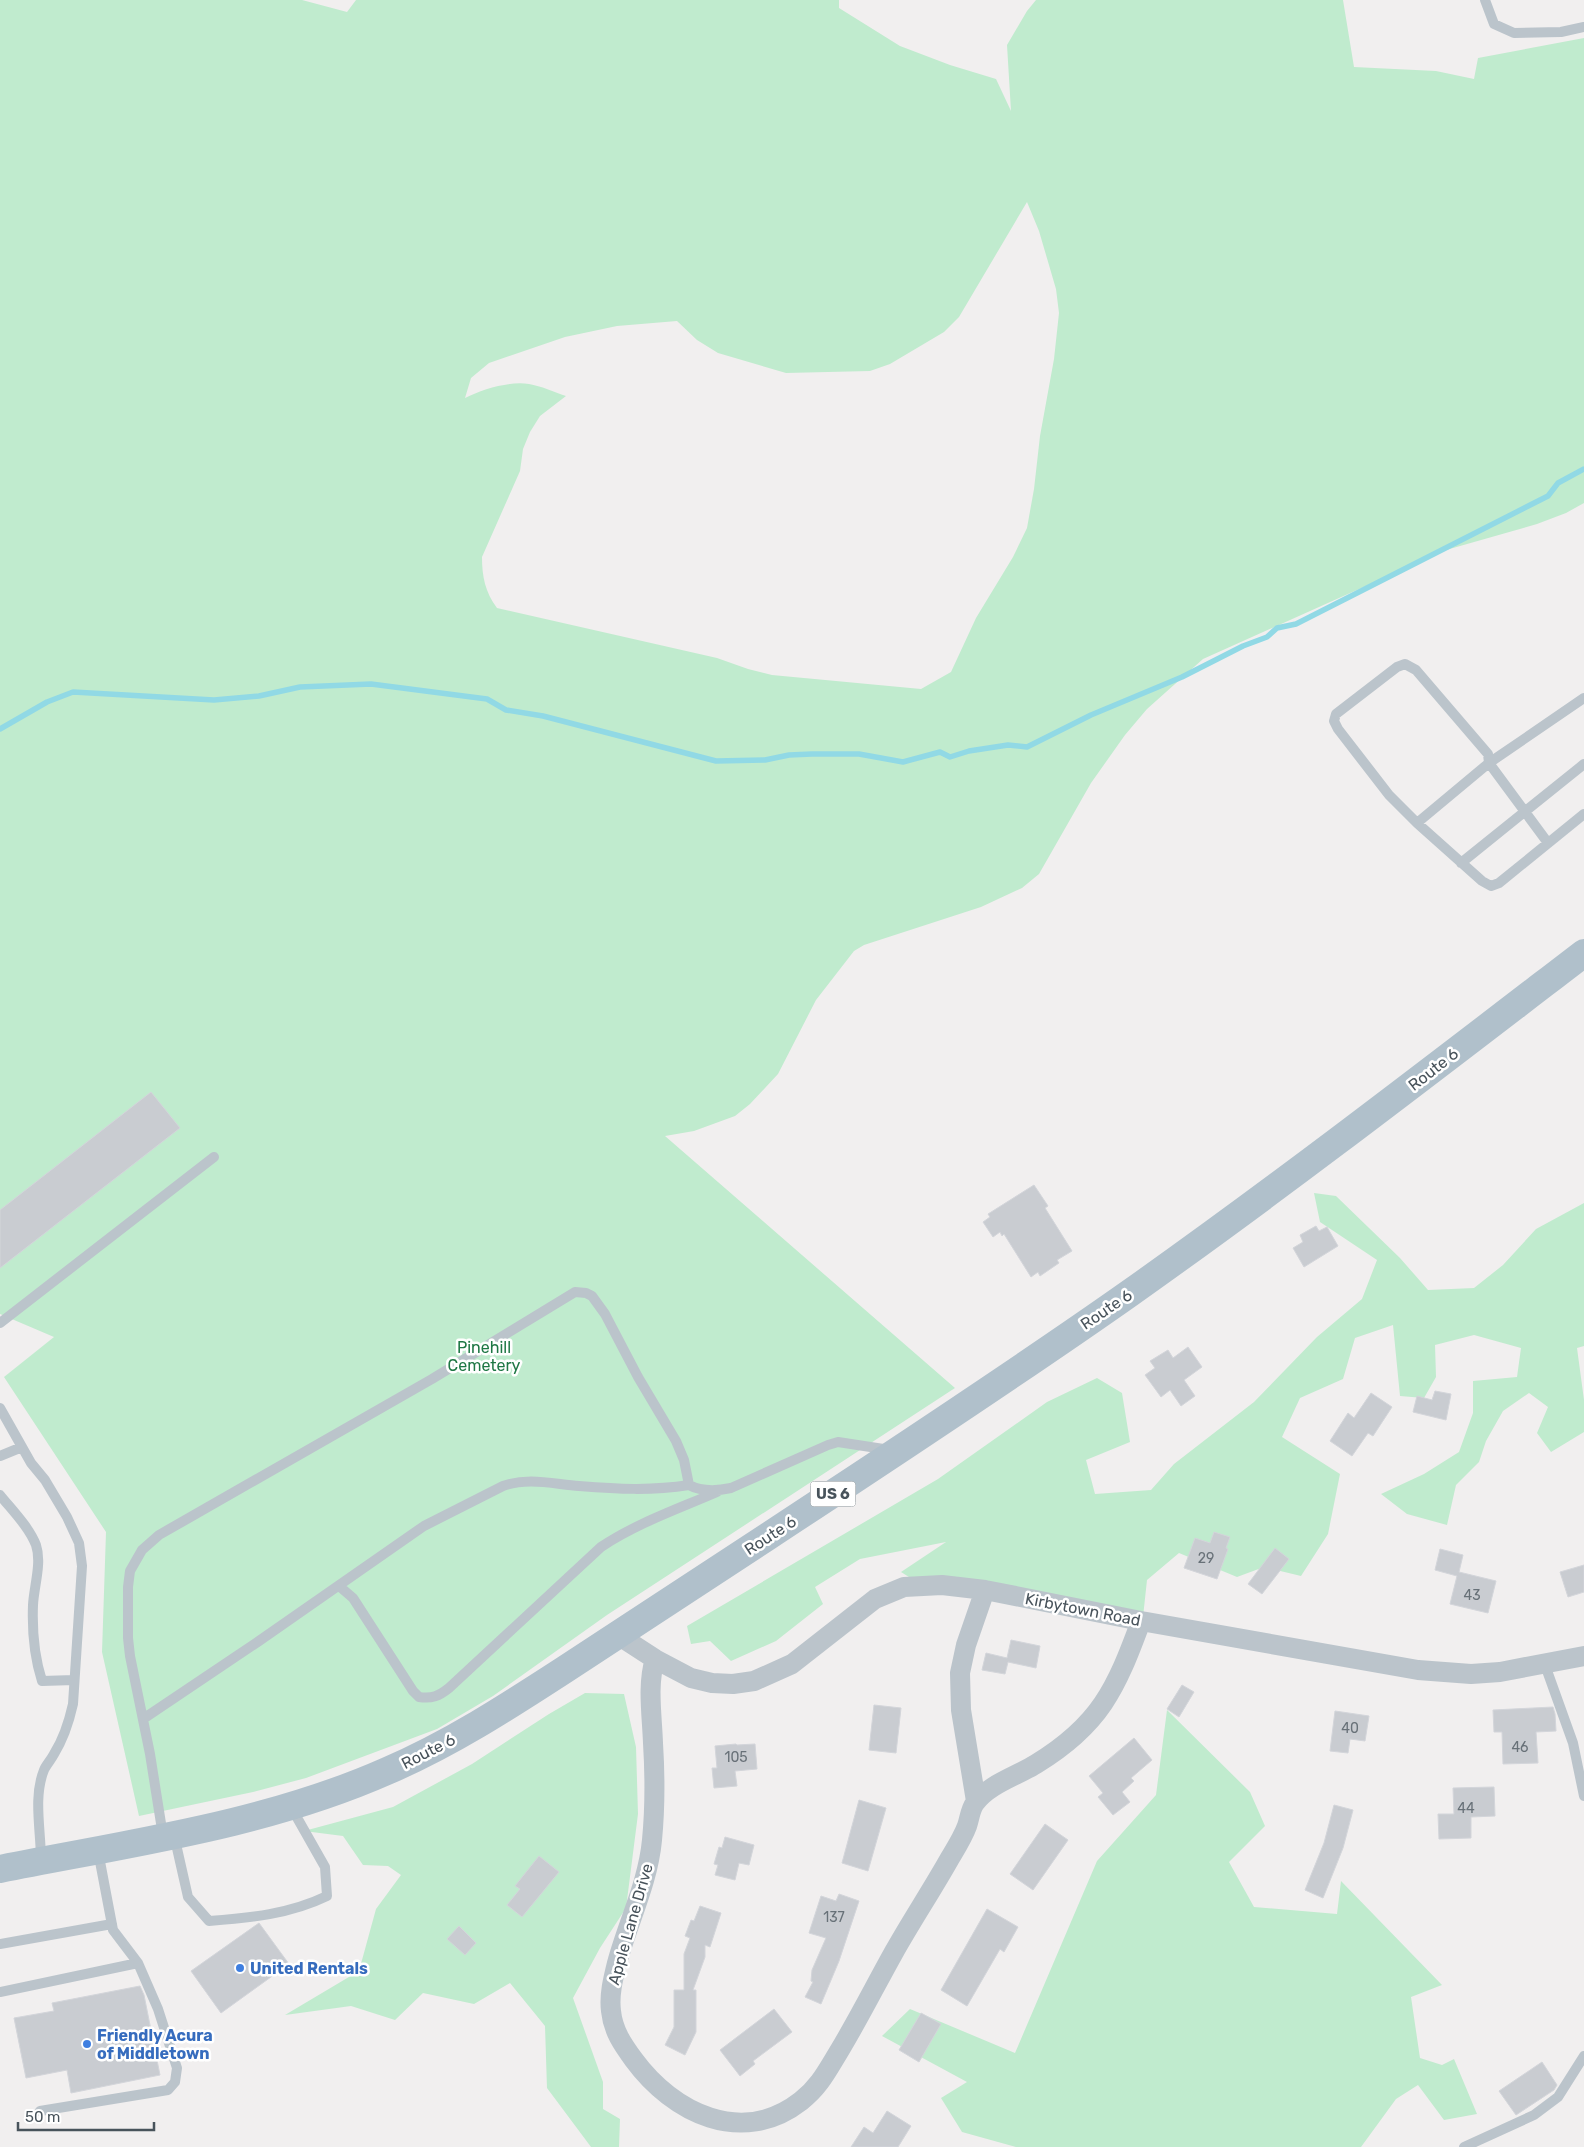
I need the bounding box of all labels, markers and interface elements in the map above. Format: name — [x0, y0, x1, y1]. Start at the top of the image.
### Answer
street label: Route 6 — [1405, 1044, 1462, 1095]
street label: Route 6 — [1077, 1285, 1136, 1334]
park label: Pinehill Cemetery — [448, 1338, 521, 1375]
road number: US 6 — [810, 1482, 856, 1506]
street label: Route 6 — [741, 1511, 800, 1559]
house number: 29 — [1198, 1550, 1214, 1567]
house number: 43 — [1463, 1587, 1481, 1604]
street label: Kirbytown Road — [1024, 1589, 1142, 1630]
house number: 40 — [1341, 1720, 1359, 1737]
street label: Route 6 — [398, 1730, 459, 1773]
house number: 46 — [1511, 1739, 1529, 1756]
house number: 105 — [724, 1749, 748, 1766]
house number: 44 — [1457, 1800, 1475, 1817]
street label: Apple Lane Drive — [604, 1861, 657, 1987]
house number: 137 — [823, 1909, 845, 1926]
place label: United Rentals — [250, 1959, 368, 1978]
marker: United Rentals — [234, 1962, 246, 1974]
place label: Friendly Acura of Middletown — [97, 2026, 213, 2063]
marker: Friendly Acura of Middletown — [81, 2038, 93, 2050]
scale bar — [18, 2100, 154, 2132]
text: 50 m — [25, 2108, 60, 2126]

